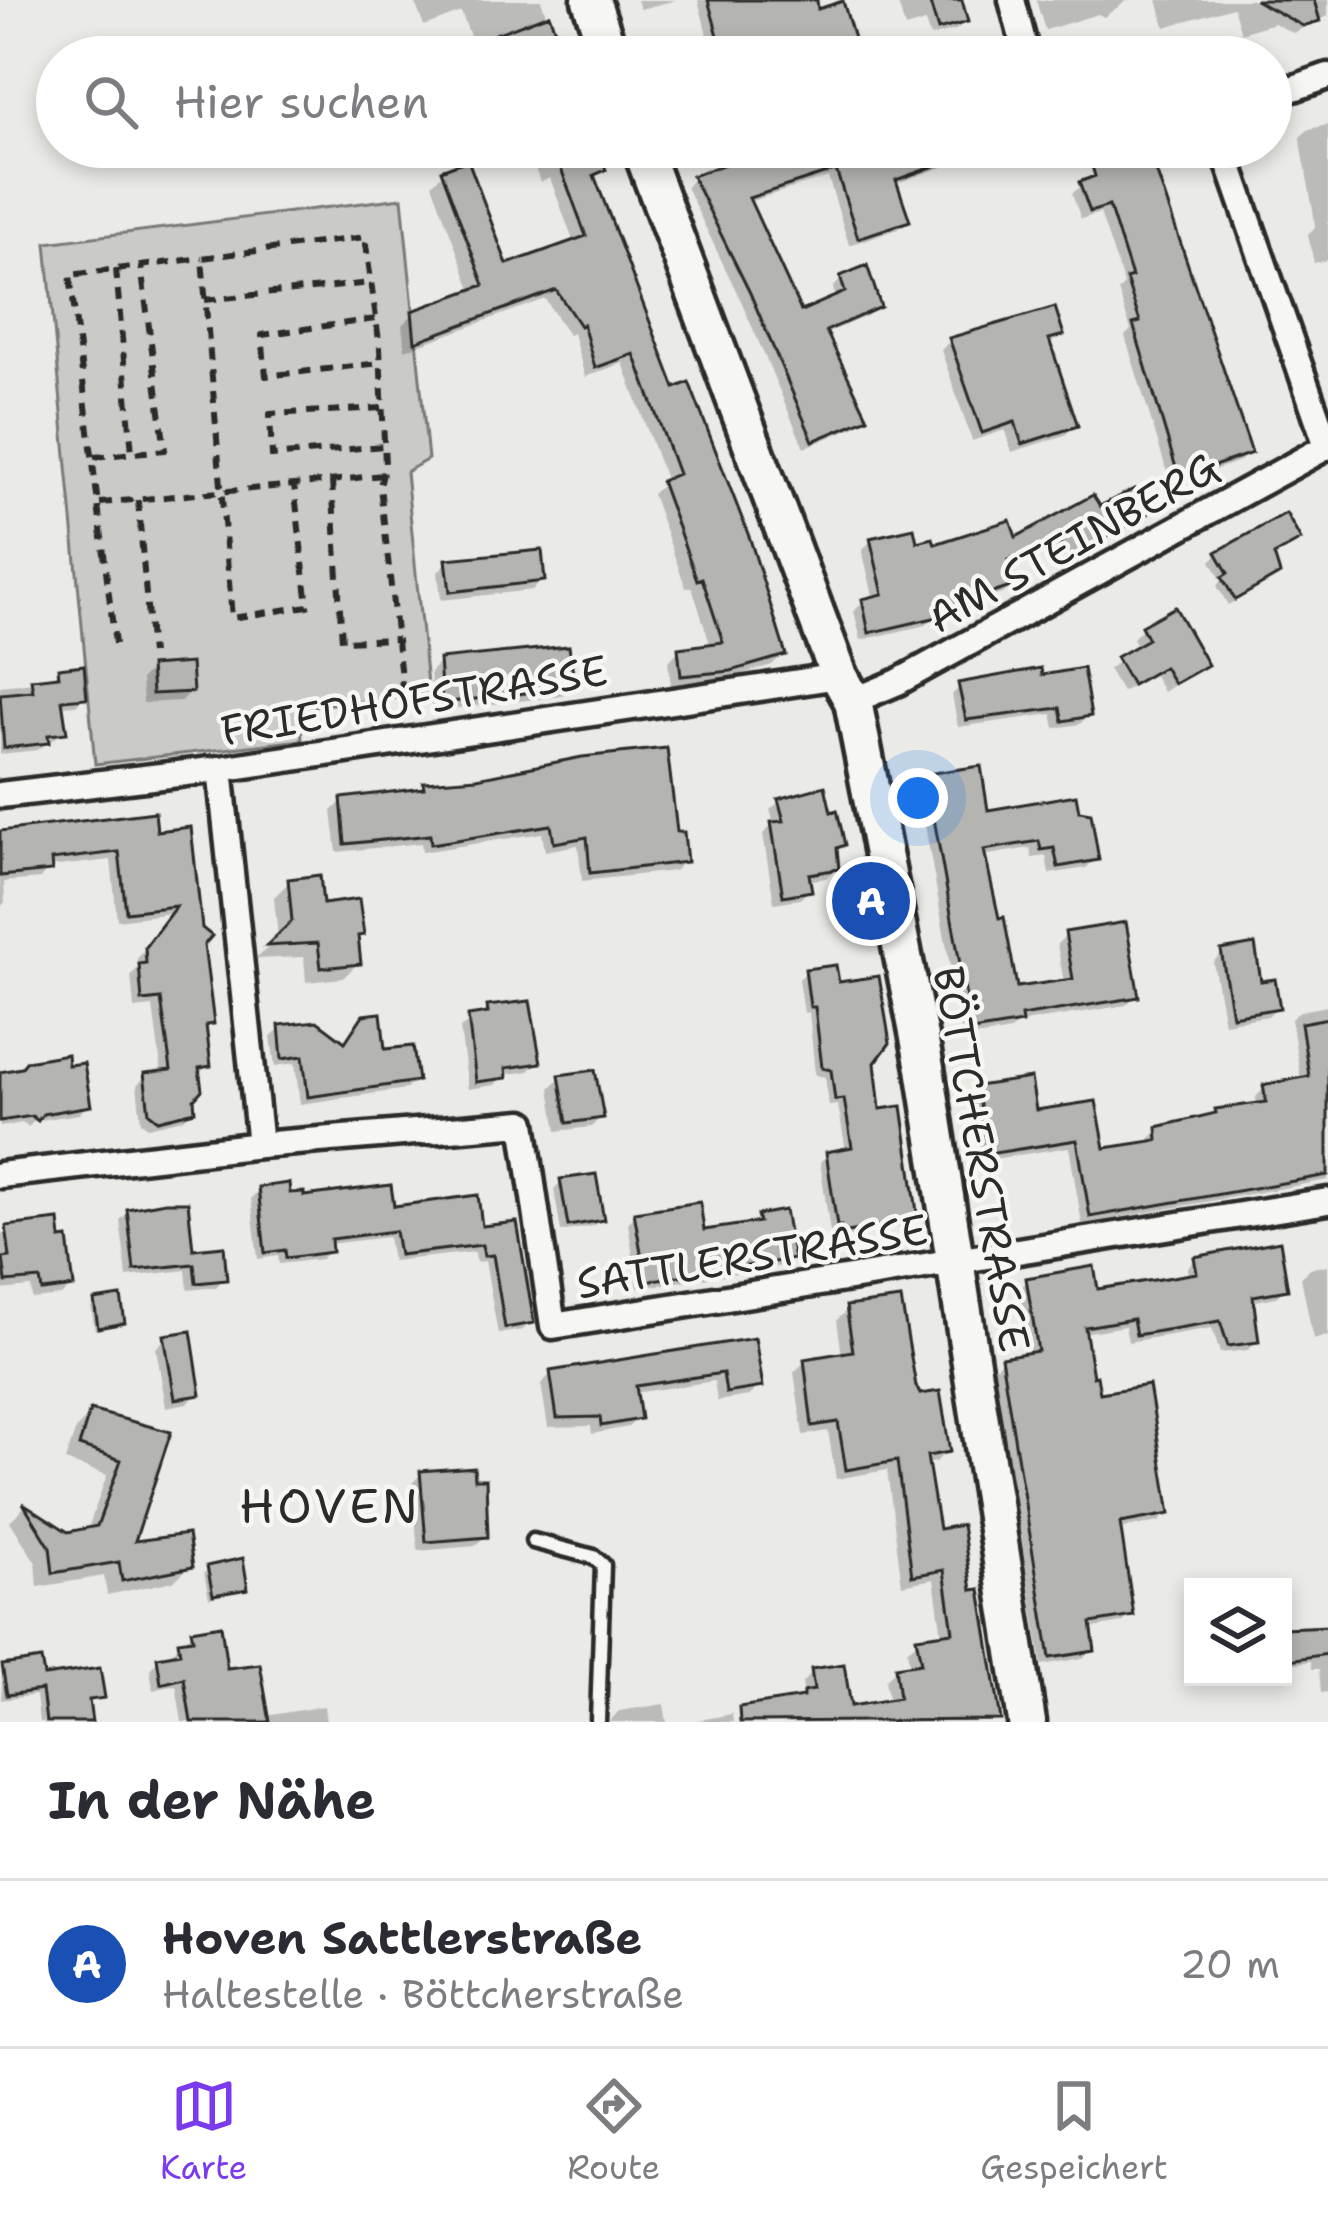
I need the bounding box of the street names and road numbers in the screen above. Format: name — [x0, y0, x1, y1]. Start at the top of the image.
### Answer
street label: AM STEINBERG — [917, 439, 1229, 645]
street label: FRIEDHOFSTRASSE — [217, 642, 611, 758]
street label: BÖTTCHERSTRASSE — [921, 962, 1043, 1356]
street label: SATTLERSTRASSE — [573, 1201, 931, 1311]

